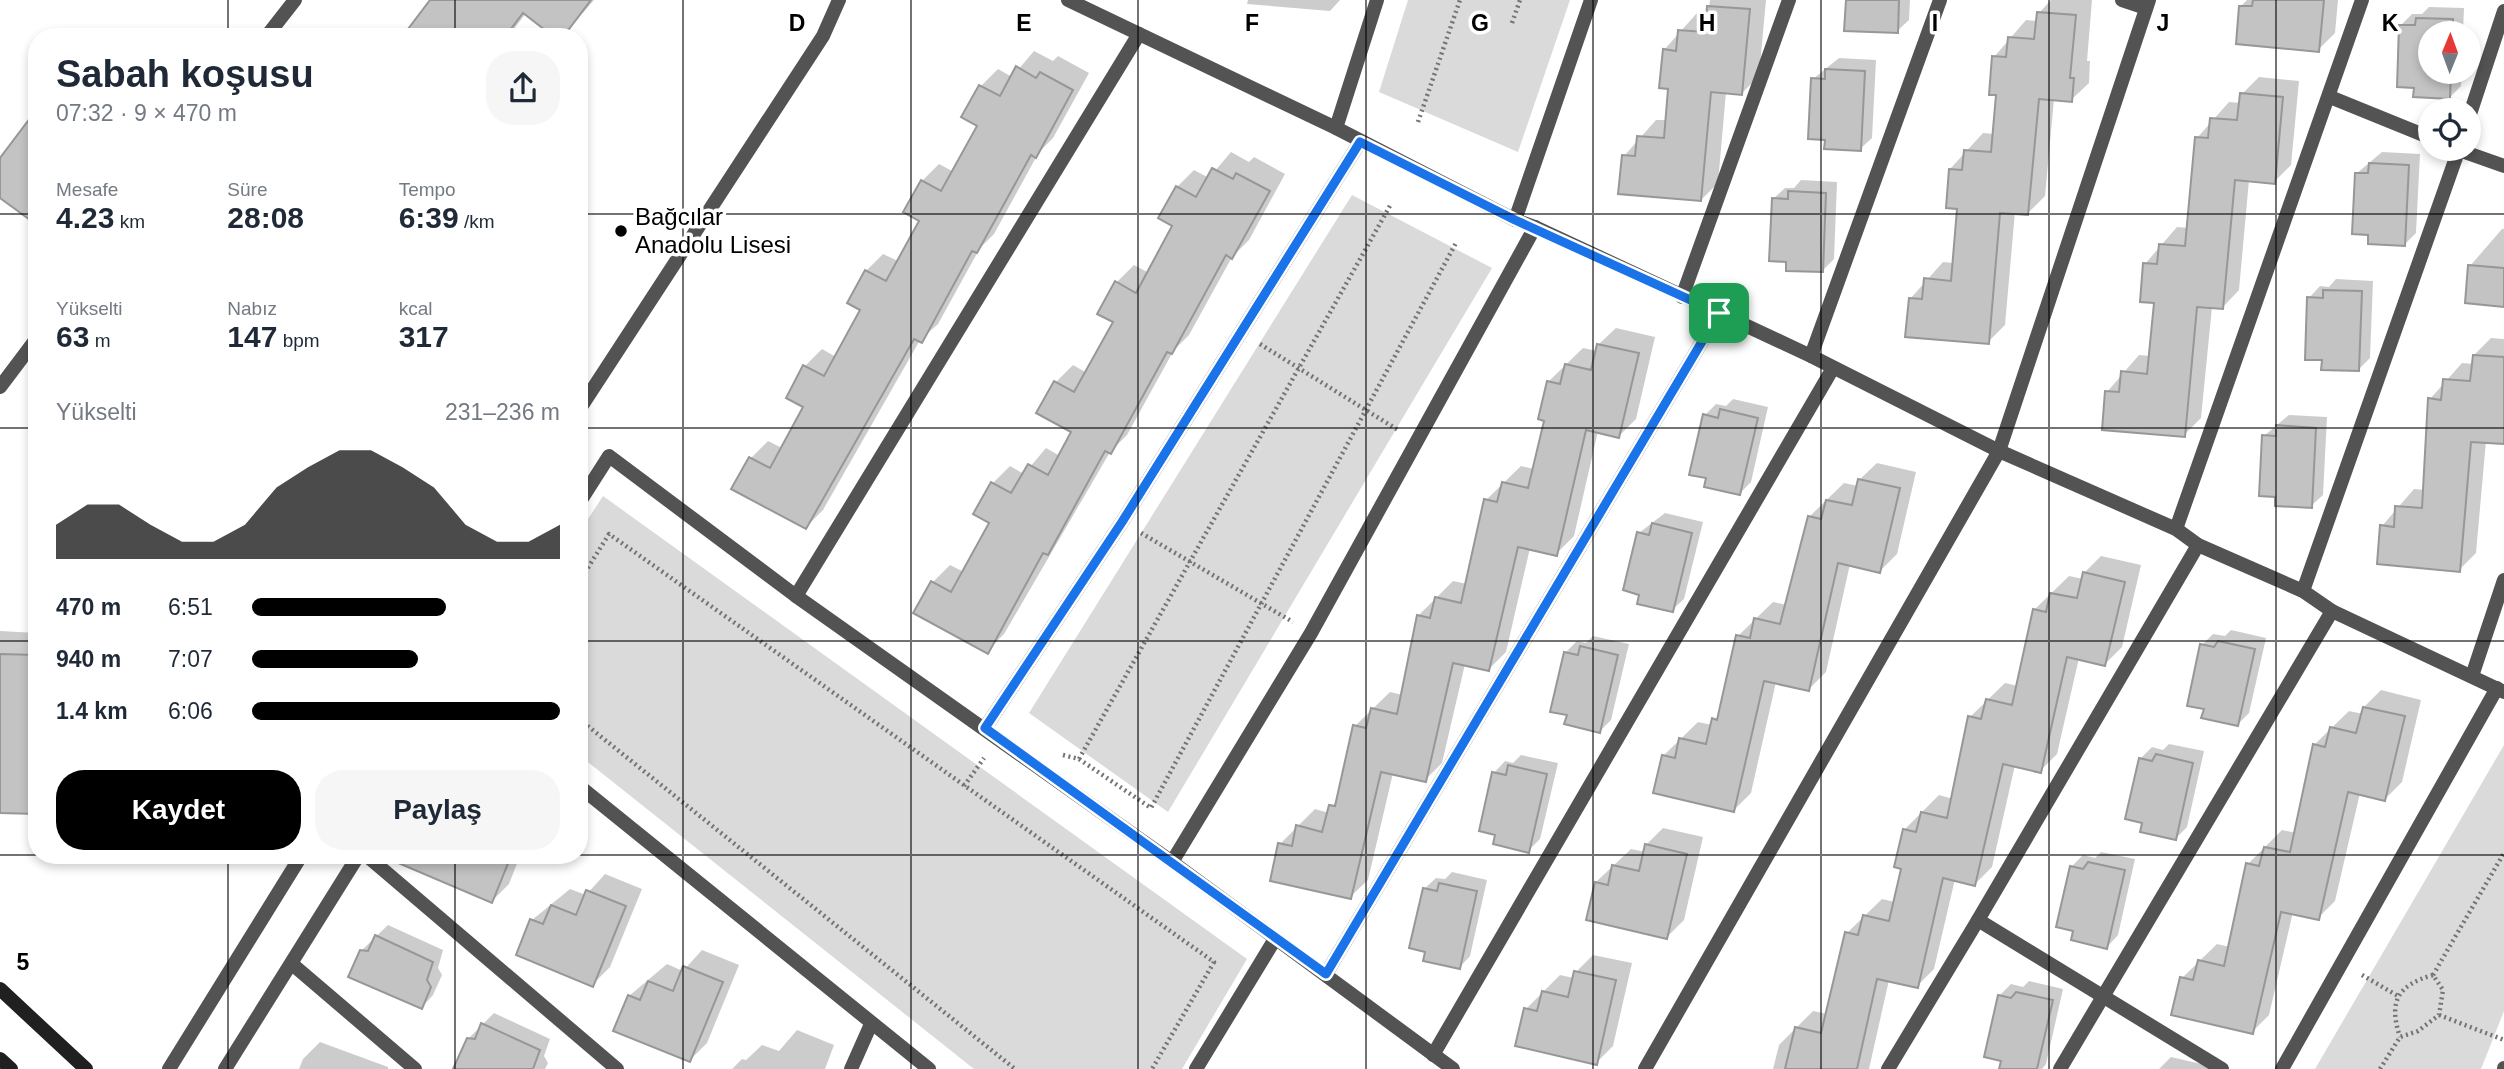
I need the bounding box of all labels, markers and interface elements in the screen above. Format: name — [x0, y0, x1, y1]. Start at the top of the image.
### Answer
text: D — [789, 10, 805, 36]
text: E — [1016, 10, 1032, 36]
text: F — [1245, 10, 1259, 36]
text: G — [1471, 10, 1489, 36]
text: H — [1699, 10, 1715, 36]
text: I — [1932, 10, 1938, 36]
text: J — [2157, 10, 2169, 36]
text: K — [2382, 10, 2399, 36]
north arrow — [2418, 21, 2482, 84]
map controls — [2418, 21, 2481, 161]
button: share — [486, 51, 560, 125]
text: Sabah koşusu — [56, 53, 314, 95]
button: locate — [2418, 98, 2481, 161]
text: 07:32 · 9 × 470 m — [56, 100, 237, 126]
text: Mesafe — [56, 179, 118, 200]
text: Süre — [227, 179, 267, 200]
text: Tempo — [399, 179, 456, 200]
text: 4.23 — [56, 201, 114, 234]
text: 28:08 — [227, 201, 304, 234]
text: 6:39 — [399, 201, 459, 234]
place label: Bağcılar Anadolu Lisesi — [635, 203, 791, 258]
text: km — [114, 211, 145, 232]
text: /km — [459, 211, 495, 232]
marker: Bağcılar Anadolu Lisesi — [613, 223, 629, 239]
pin — [1689, 283, 1749, 343]
icon: arrive — [1700, 294, 1738, 332]
text: Yükselti — [56, 298, 123, 319]
text: Nabız — [227, 298, 277, 319]
text: kcal — [399, 298, 432, 319]
text: 63 — [56, 320, 89, 353]
text: 147 — [227, 320, 277, 353]
text: 317 — [399, 320, 449, 353]
text: m — [89, 330, 110, 351]
text: bpm — [277, 330, 320, 351]
text: Yükselti — [56, 399, 137, 425]
text: 231–236 m — [445, 399, 560, 425]
text: 470 m — [56, 594, 121, 620]
text: 6:51 — [168, 594, 213, 620]
text: 940 m — [56, 646, 121, 672]
text: 7:07 — [168, 646, 213, 672]
text: 1.4 km — [56, 698, 128, 724]
text: 6:06 — [168, 698, 213, 724]
button: Kaydet — [56, 770, 301, 850]
button: Paylaş — [315, 770, 560, 850]
text: 5 — [17, 949, 30, 975]

